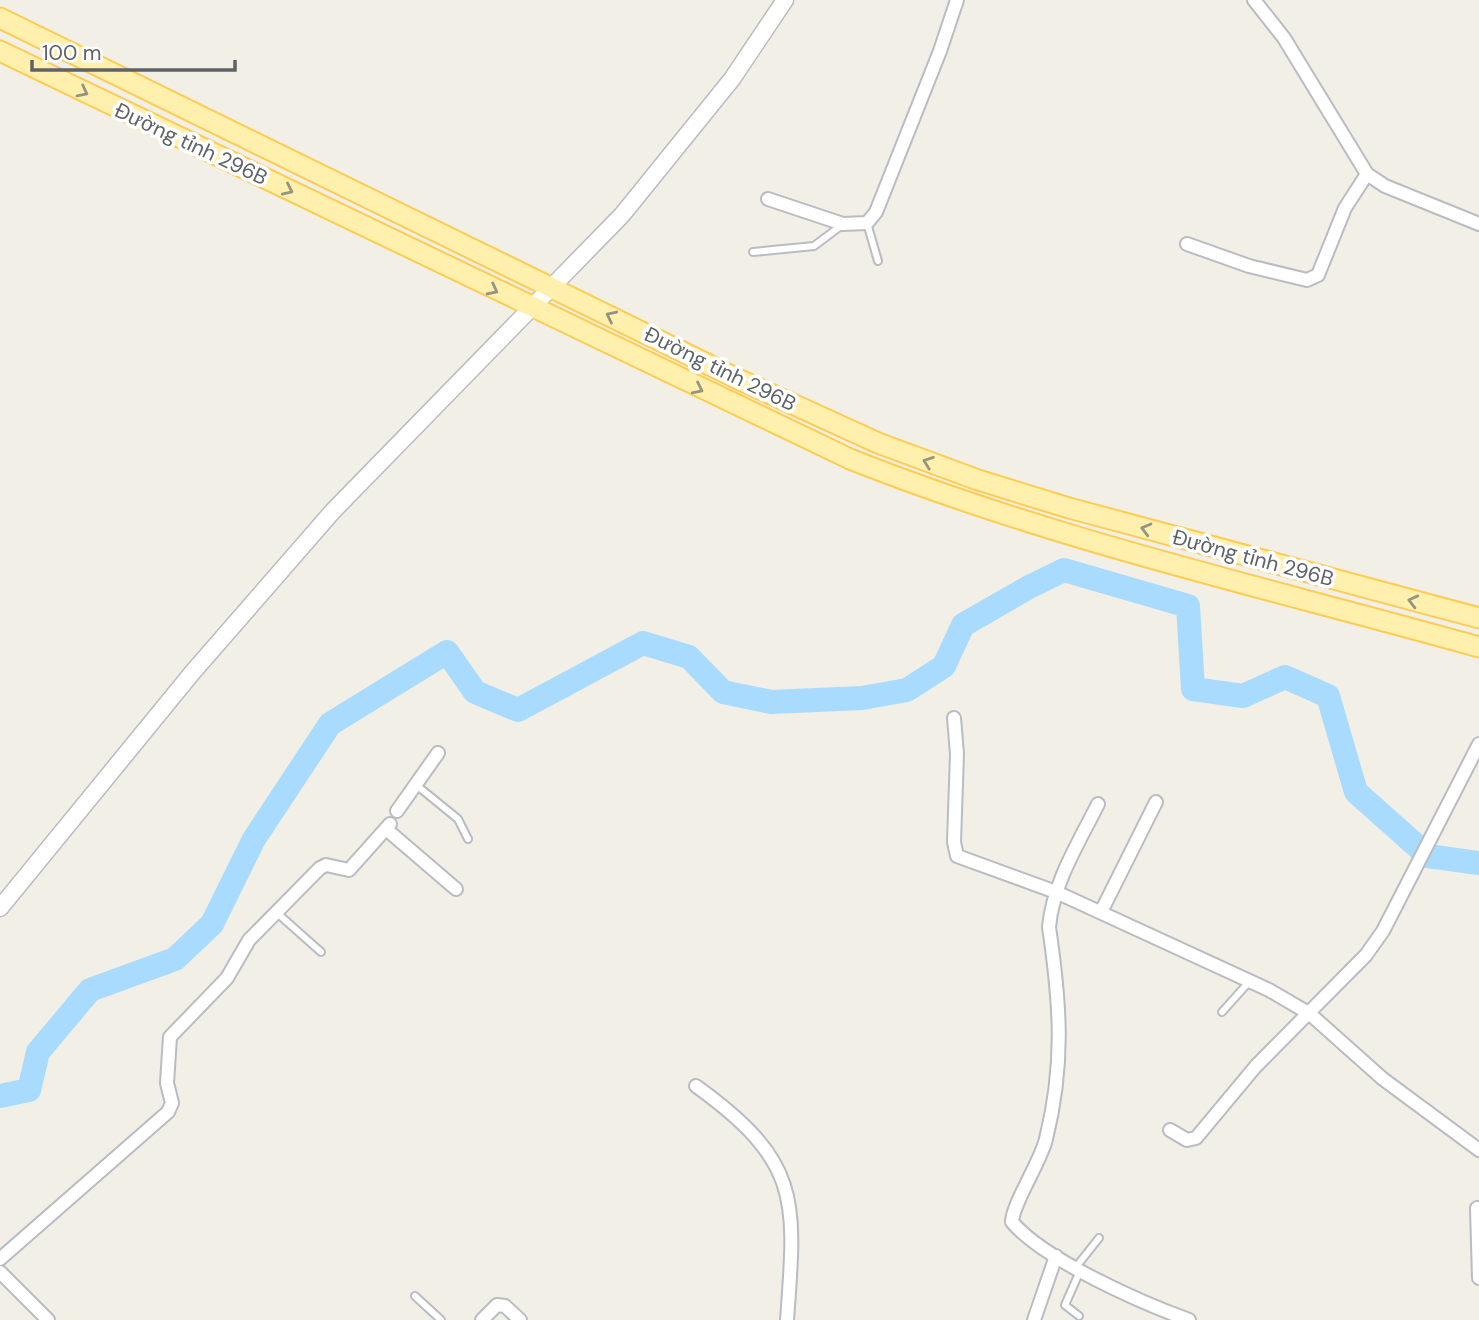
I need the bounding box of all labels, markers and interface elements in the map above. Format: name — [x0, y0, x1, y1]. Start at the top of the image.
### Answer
scale bar — [32, 28, 234, 72]
text: 100 m — [42, 39, 102, 67]
one-way arrow — [76, 84, 88, 98]
street label: Đường tỉnh 296B — [110, 96, 272, 192]
one-way arrow — [281, 182, 294, 196]
one-way arrow — [486, 281, 498, 295]
one-way arrow — [606, 311, 618, 325]
street label: Đường tỉnh 296B — [639, 320, 801, 418]
one-way arrow — [691, 380, 703, 394]
one-way arrow — [923, 457, 935, 471]
one-way arrow — [1140, 523, 1152, 537]
street label: Đường tỉnh 296B — [1169, 523, 1337, 593]
one-way arrow — [1407, 595, 1419, 609]

